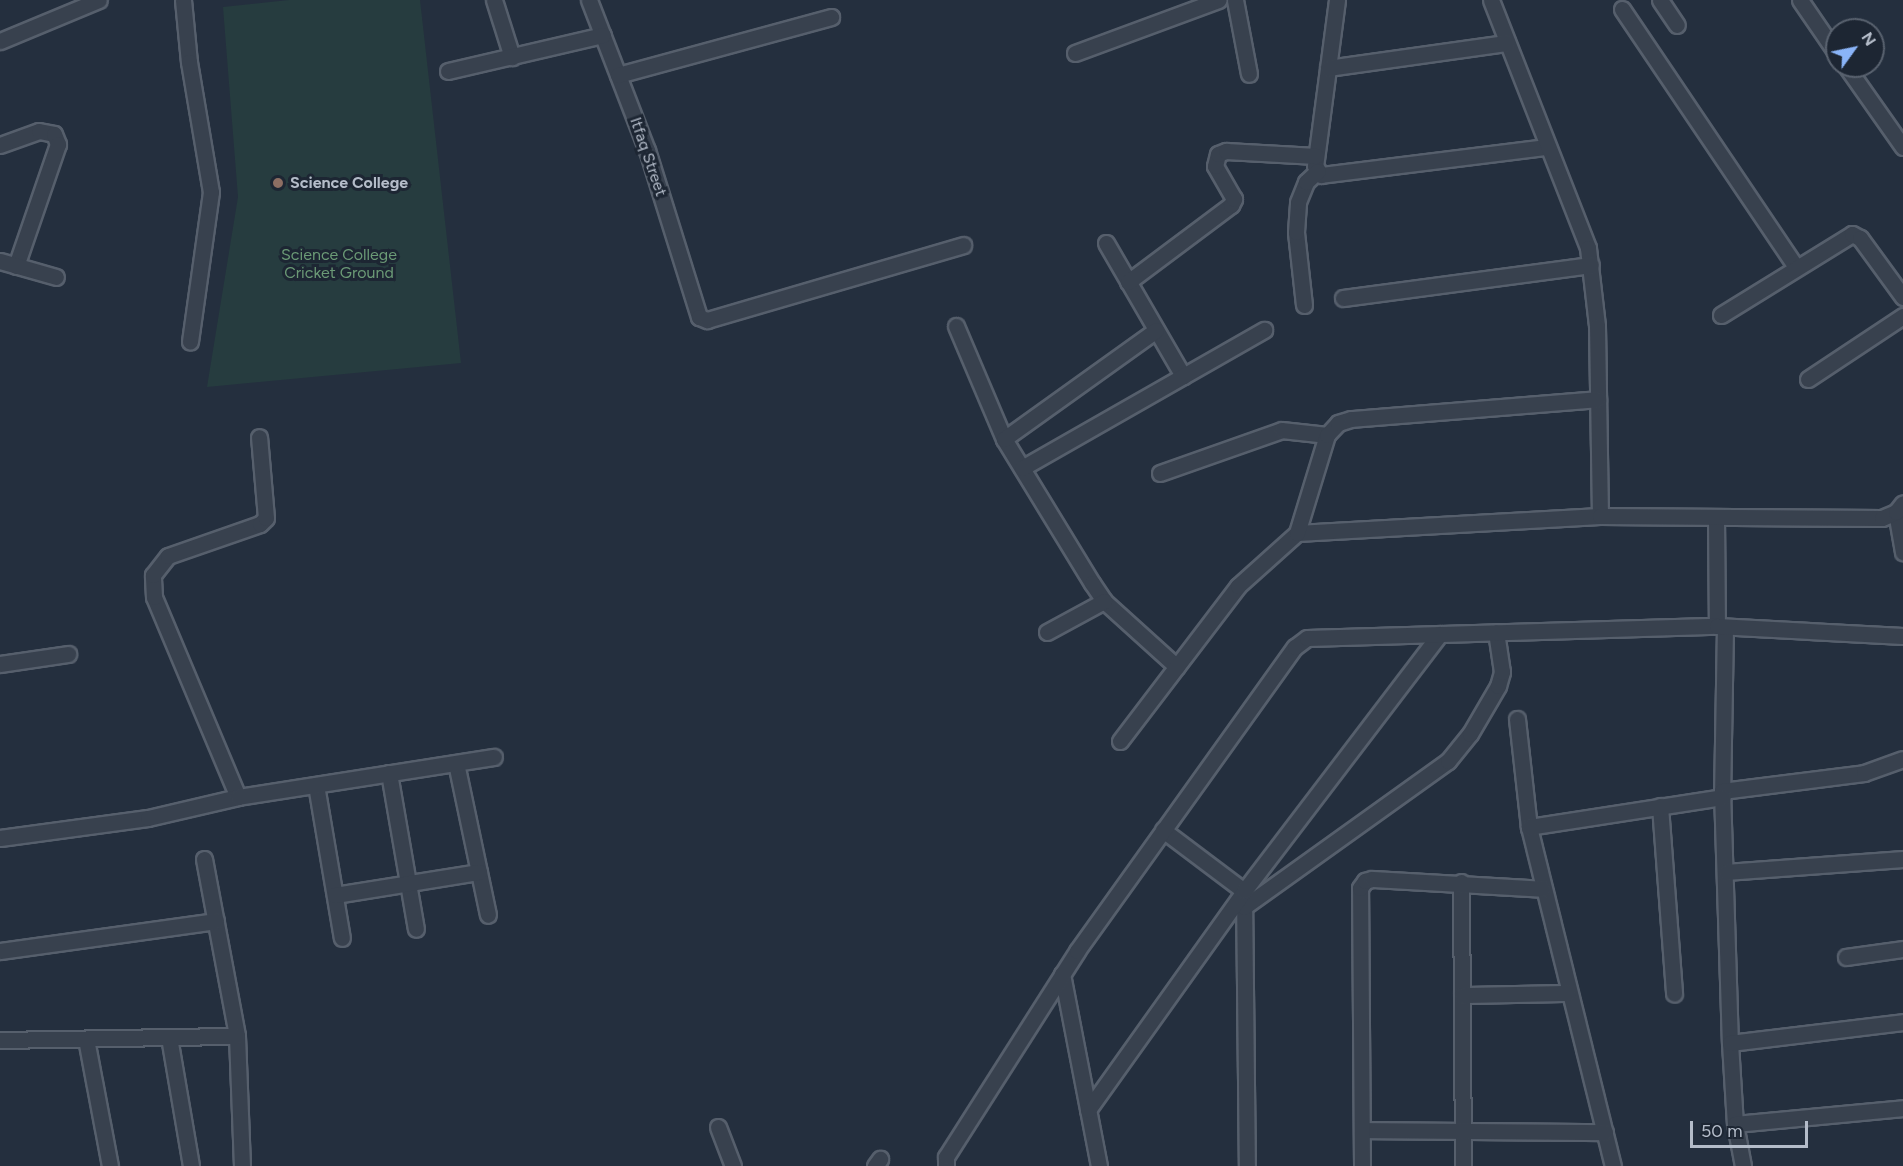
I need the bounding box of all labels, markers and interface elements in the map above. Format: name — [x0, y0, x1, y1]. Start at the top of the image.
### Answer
north arrow — [1825, 18, 1885, 78]
text: N — [1858, 29, 1880, 49]
street label: Itfaq Street — [626, 115, 670, 199]
place label: Science College — [290, 173, 408, 193]
marker: Science College — [271, 176, 285, 190]
park label: Science College Cricket Ground — [281, 245, 397, 283]
scale bar — [1693, 1109, 1812, 1147]
text: 50 m — [1701, 1120, 1743, 1142]

